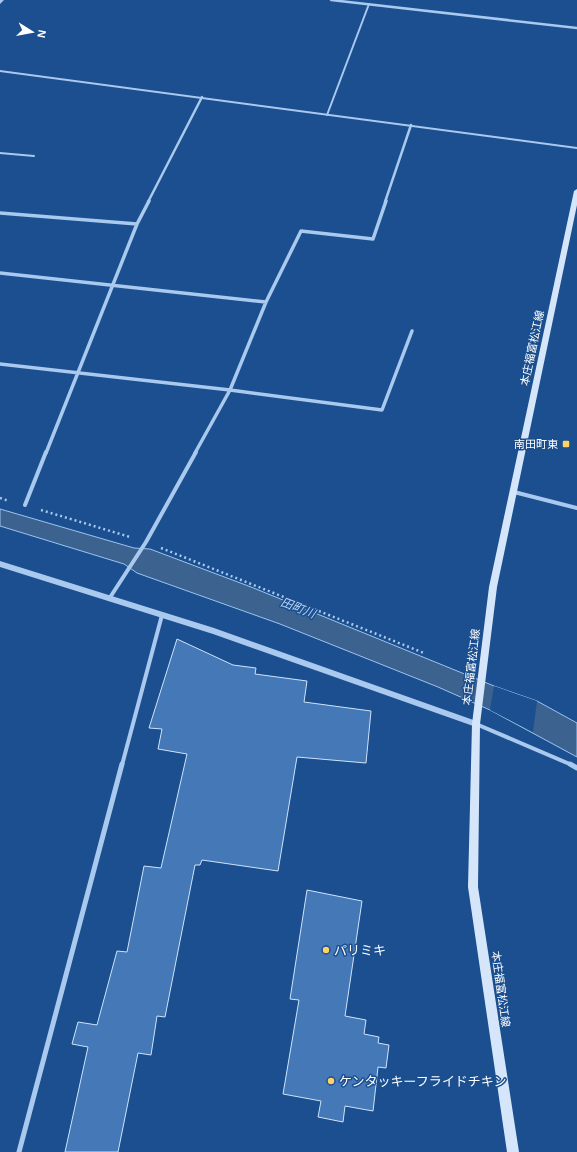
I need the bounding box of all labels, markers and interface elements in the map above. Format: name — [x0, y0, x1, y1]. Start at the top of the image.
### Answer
north arrow — [12, 12, 52, 52]
text: N — [35, 29, 48, 39]
street label: 本庄福富松江線 — [518, 309, 546, 387]
place label: 南田町東 — [514, 438, 558, 450]
marker: 南田町東 — [561, 439, 571, 449]
water label: 田町川 — [279, 595, 319, 622]
street label: 本庄福富松江線 — [460, 628, 482, 706]
place label: パリミキ — [334, 943, 386, 958]
marker: パリミキ — [321, 945, 331, 955]
street label: 本庄福富松江線 — [490, 950, 512, 1028]
place label: ケンタッキーフライドチキン — [339, 1074, 506, 1089]
marker: ケンタッキーフライドチキン — [326, 1076, 336, 1086]

